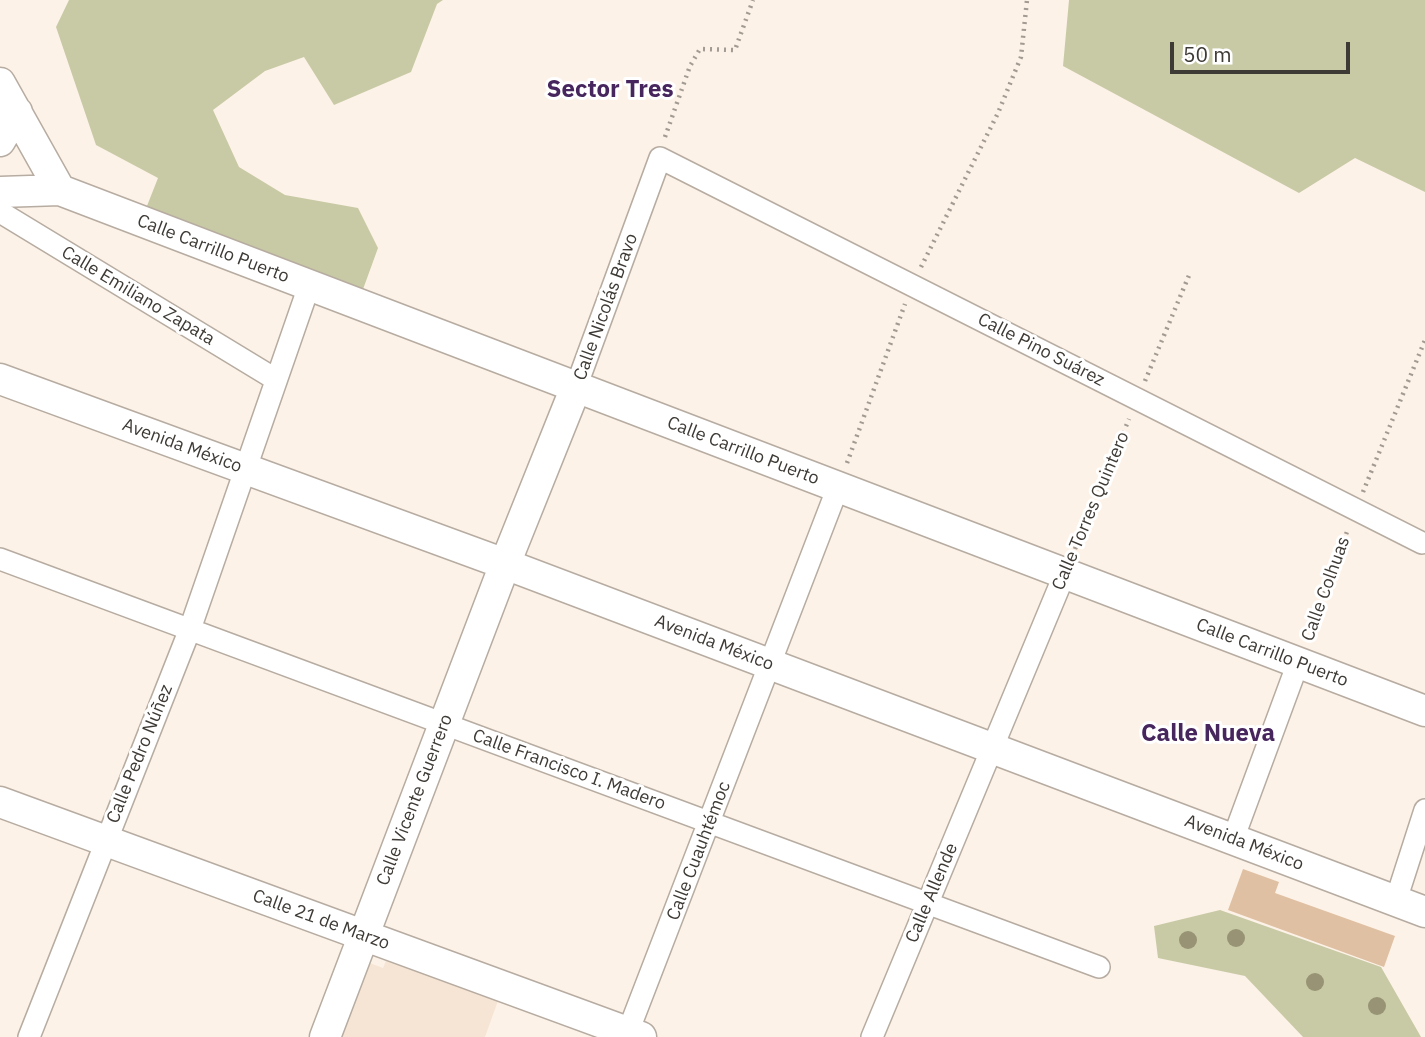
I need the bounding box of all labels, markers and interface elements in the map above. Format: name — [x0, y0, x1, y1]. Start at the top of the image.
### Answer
scale bar — [1173, 28, 1353, 72]
text: 50 m — [1183, 40, 1232, 68]
district label: Sector Tres — [547, 76, 673, 104]
street label: Calle Carrillo Puerto — [134, 210, 292, 288]
street label: Calle Nicolás Bravo — [569, 231, 643, 383]
street label: Calle Emiliano Zapata — [57, 242, 219, 350]
street label: Calle Pino Suárez — [974, 309, 1108, 391]
street label: Calle Carrillo Puerto — [664, 412, 822, 490]
street label: Avenida México — [119, 414, 245, 478]
street label: Calle Torres Quintero — [1048, 428, 1134, 594]
street label: Calle Colhuas — [1297, 534, 1355, 644]
street label: Avenida México — [651, 610, 777, 676]
street label: Calle Carrillo Puerto — [1193, 614, 1351, 692]
street label: Calle Pedro Núñez — [102, 682, 178, 826]
street label: Calle Vicente Guerrero — [372, 711, 458, 889]
district label: Calle Nueva — [1141, 720, 1275, 748]
street label: Calle Francisco I. Madero — [470, 725, 668, 815]
street label: Calle Cuauhtémoc — [663, 778, 735, 924]
street label: Avenida México — [1181, 810, 1307, 876]
street label: Calle Allende — [901, 840, 963, 946]
street label: Calle 21 de Marzo — [250, 885, 392, 955]

